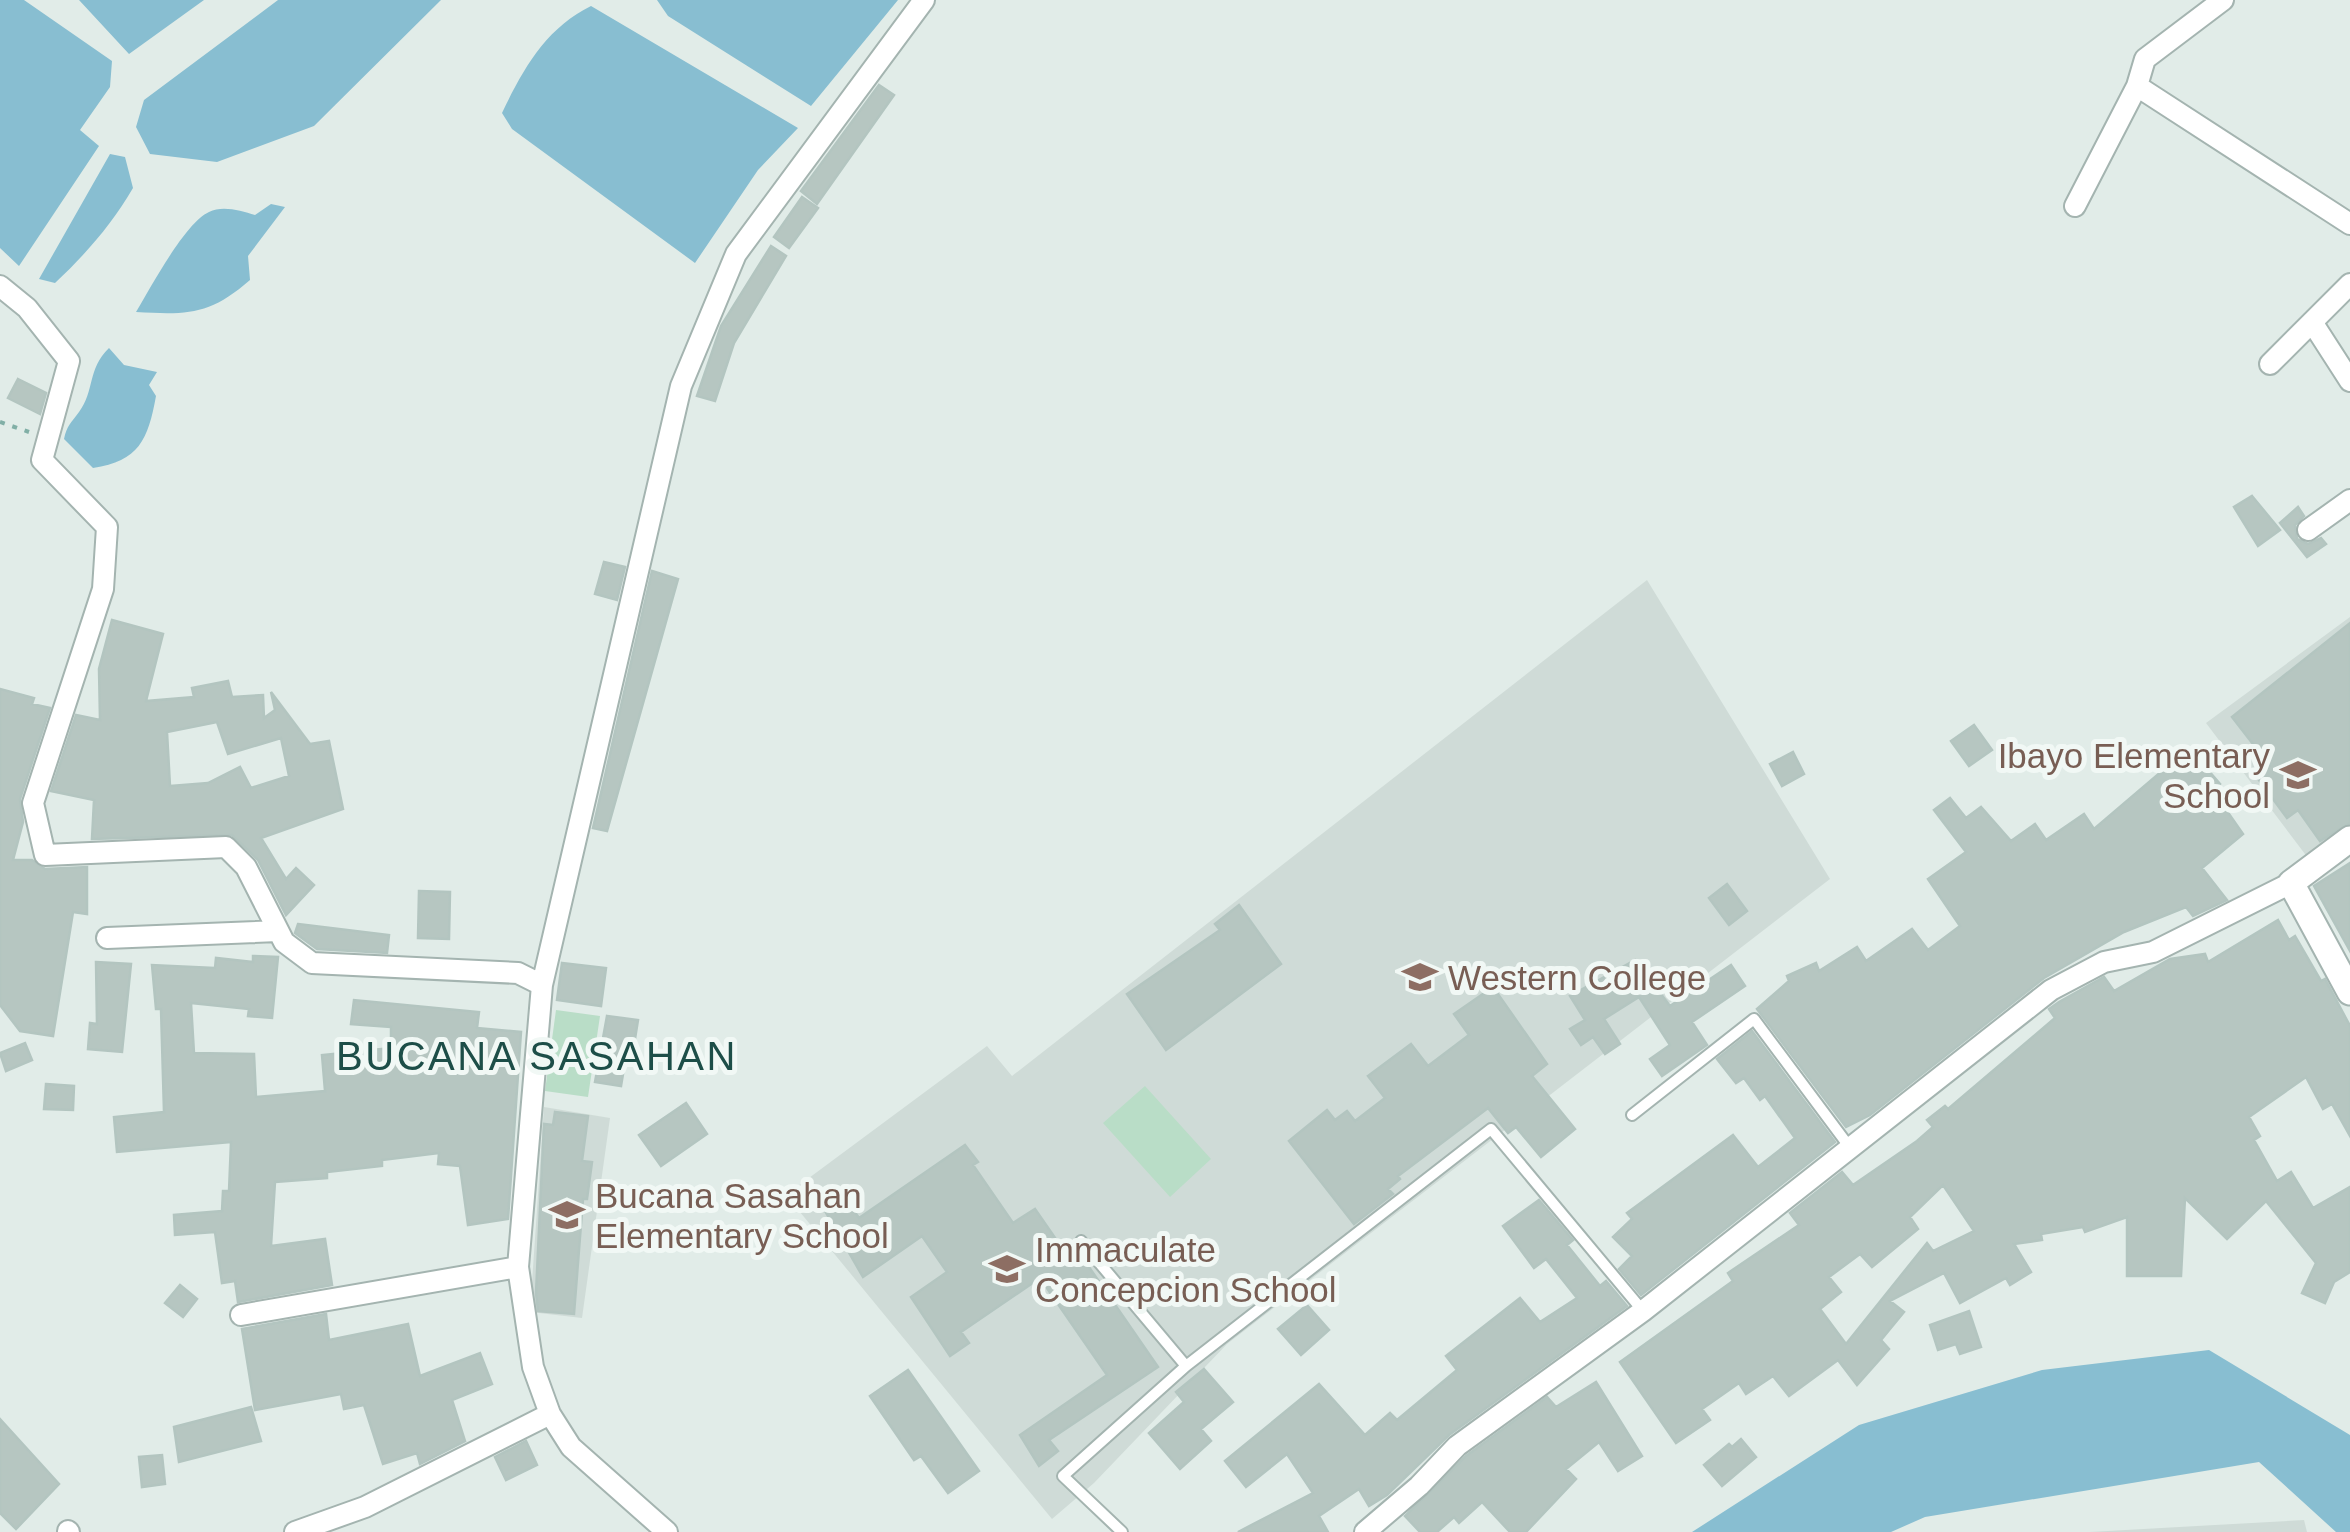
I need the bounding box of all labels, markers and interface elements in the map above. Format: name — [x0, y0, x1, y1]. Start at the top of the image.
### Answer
place label: Ibayo Elementary School — [1998, 736, 2270, 815]
school or university icon: Ibayo Elementary School — [2279, 756, 2317, 794]
school or university icon: Western College — [1401, 958, 1439, 996]
place label: Western College — [1448, 958, 1706, 997]
district label: BUCANA SASAHAN — [336, 1034, 738, 1078]
place label: Bucana Sasahan Elementary School — [595, 1176, 889, 1255]
school or university icon: Bucana Sasahan Elementary School — [548, 1196, 586, 1234]
place label: Immaculate Concepcion School — [1035, 1230, 1337, 1309]
school or university icon: Immaculate Concepcion School — [988, 1250, 1026, 1288]

